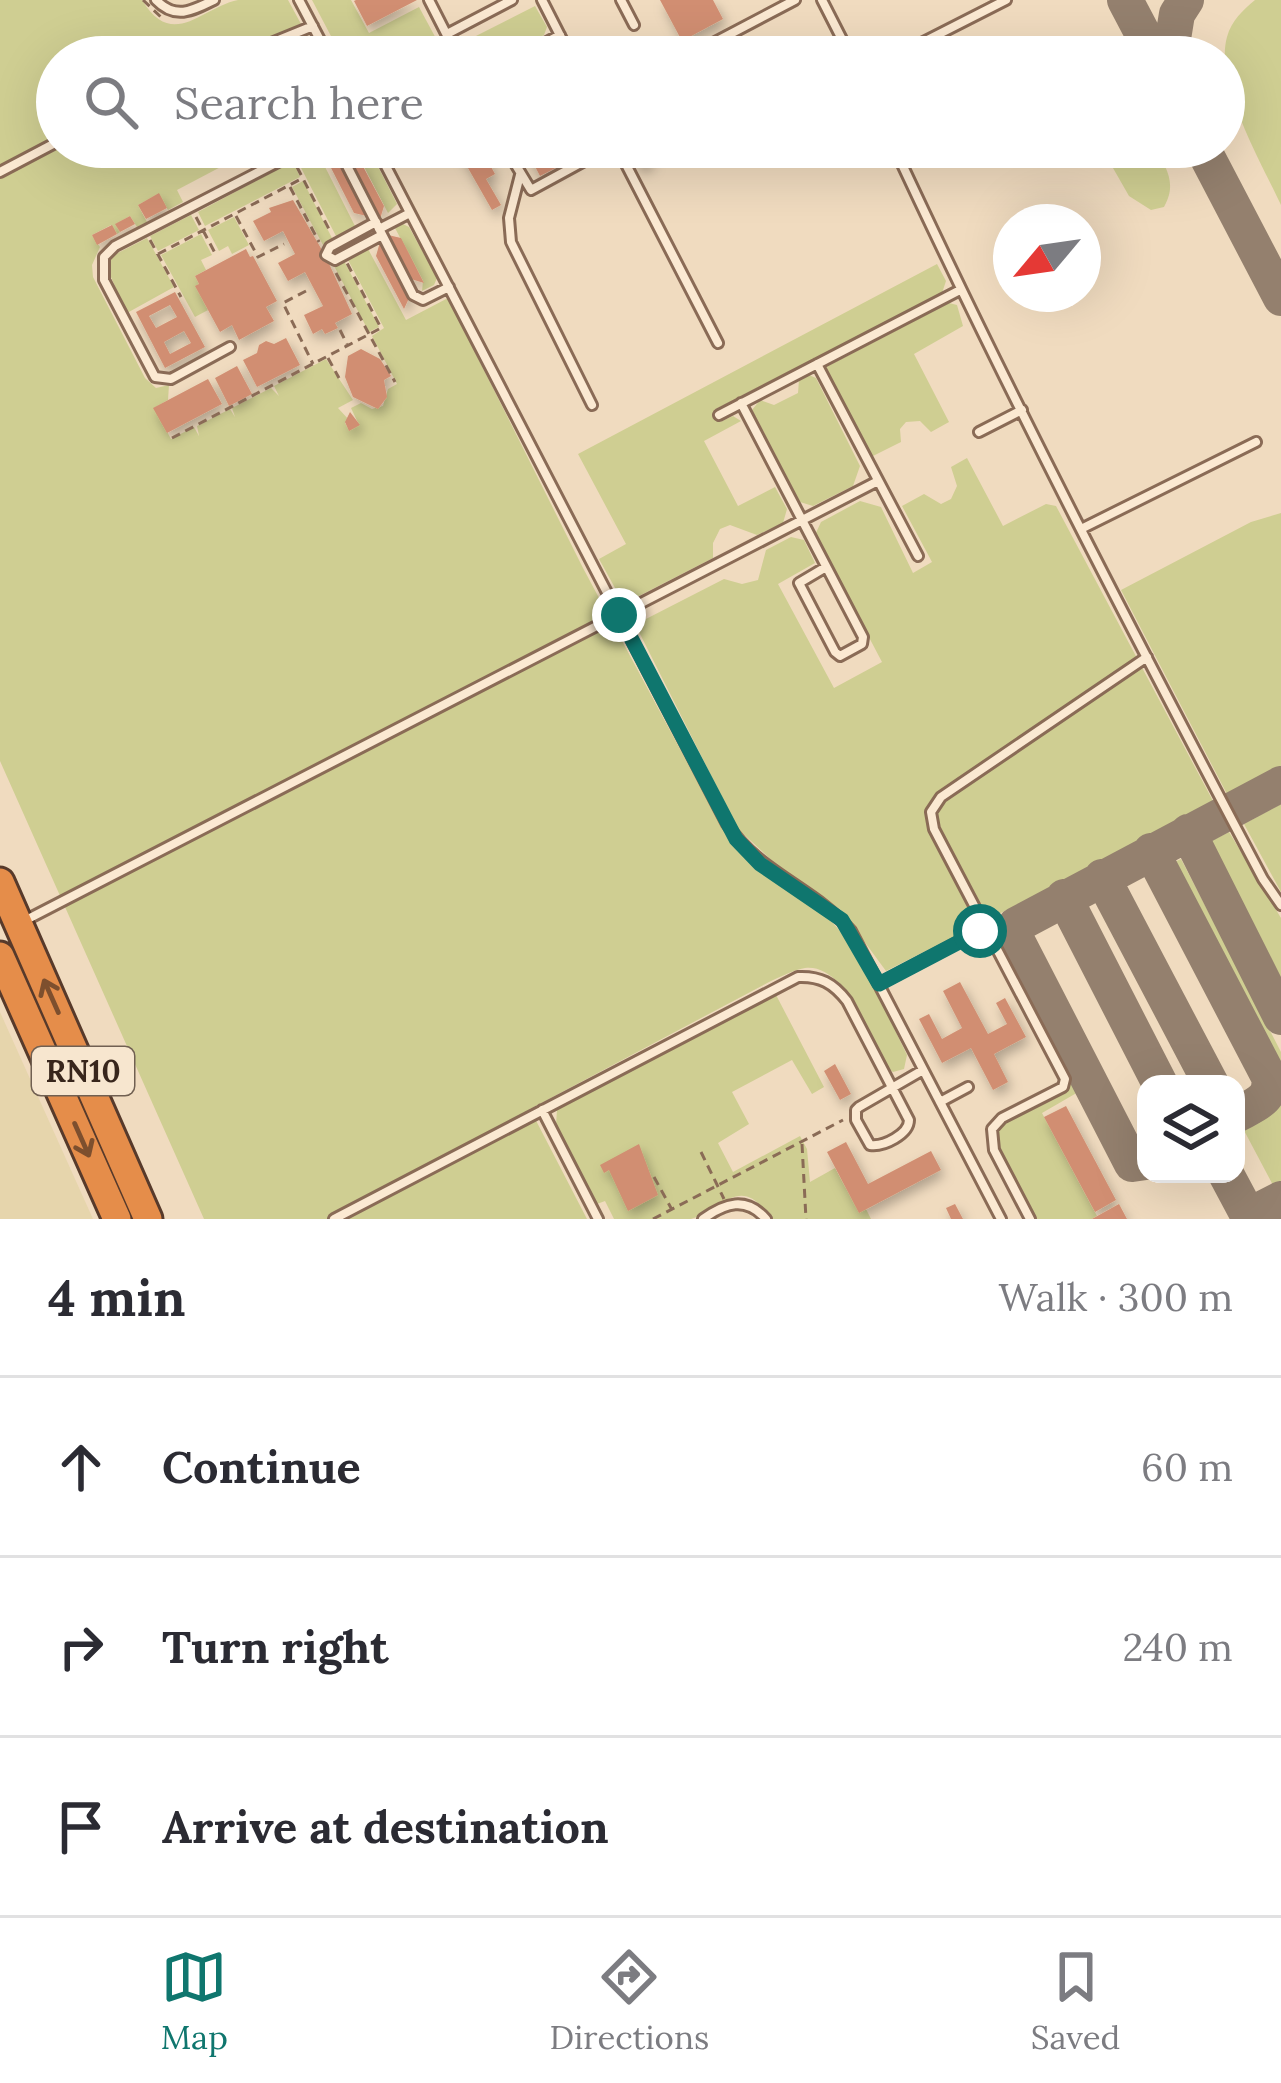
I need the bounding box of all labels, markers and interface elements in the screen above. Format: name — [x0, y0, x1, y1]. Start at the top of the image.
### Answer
search box — [36, 36, 1245, 168]
icon: search — [78, 69, 144, 135]
text: Search here — [174, 74, 424, 131]
north arrow — [993, 204, 1101, 312]
route end — [592, 588, 646, 642]
route start — [953, 904, 1007, 958]
one-way arrow — [38, 979, 60, 1015]
road number: RN10 — [32, 1047, 134, 1095]
map controls — [1137, 1075, 1245, 1183]
button: layers — [1137, 1075, 1245, 1183]
one-way arrow — [72, 1121, 94, 1157]
text: 4 min — [48, 1265, 185, 1330]
text: Walk · 300 m — [998, 1272, 1233, 1322]
icon: ahead — [48, 1434, 114, 1500]
text: Continue — [162, 1438, 361, 1495]
text: 60 m — [1141, 1442, 1233, 1492]
icon: right — [48, 1614, 114, 1680]
text: Turn right — [162, 1618, 389, 1675]
text: 240 m — [1122, 1622, 1233, 1672]
icon: arrive — [48, 1794, 114, 1860]
text: Arrive at destination — [162, 1798, 609, 1855]
tab: Map — [161, 1944, 228, 2058]
tab: Directions — [550, 1944, 709, 2058]
tab: Saved — [1031, 1944, 1120, 2058]

